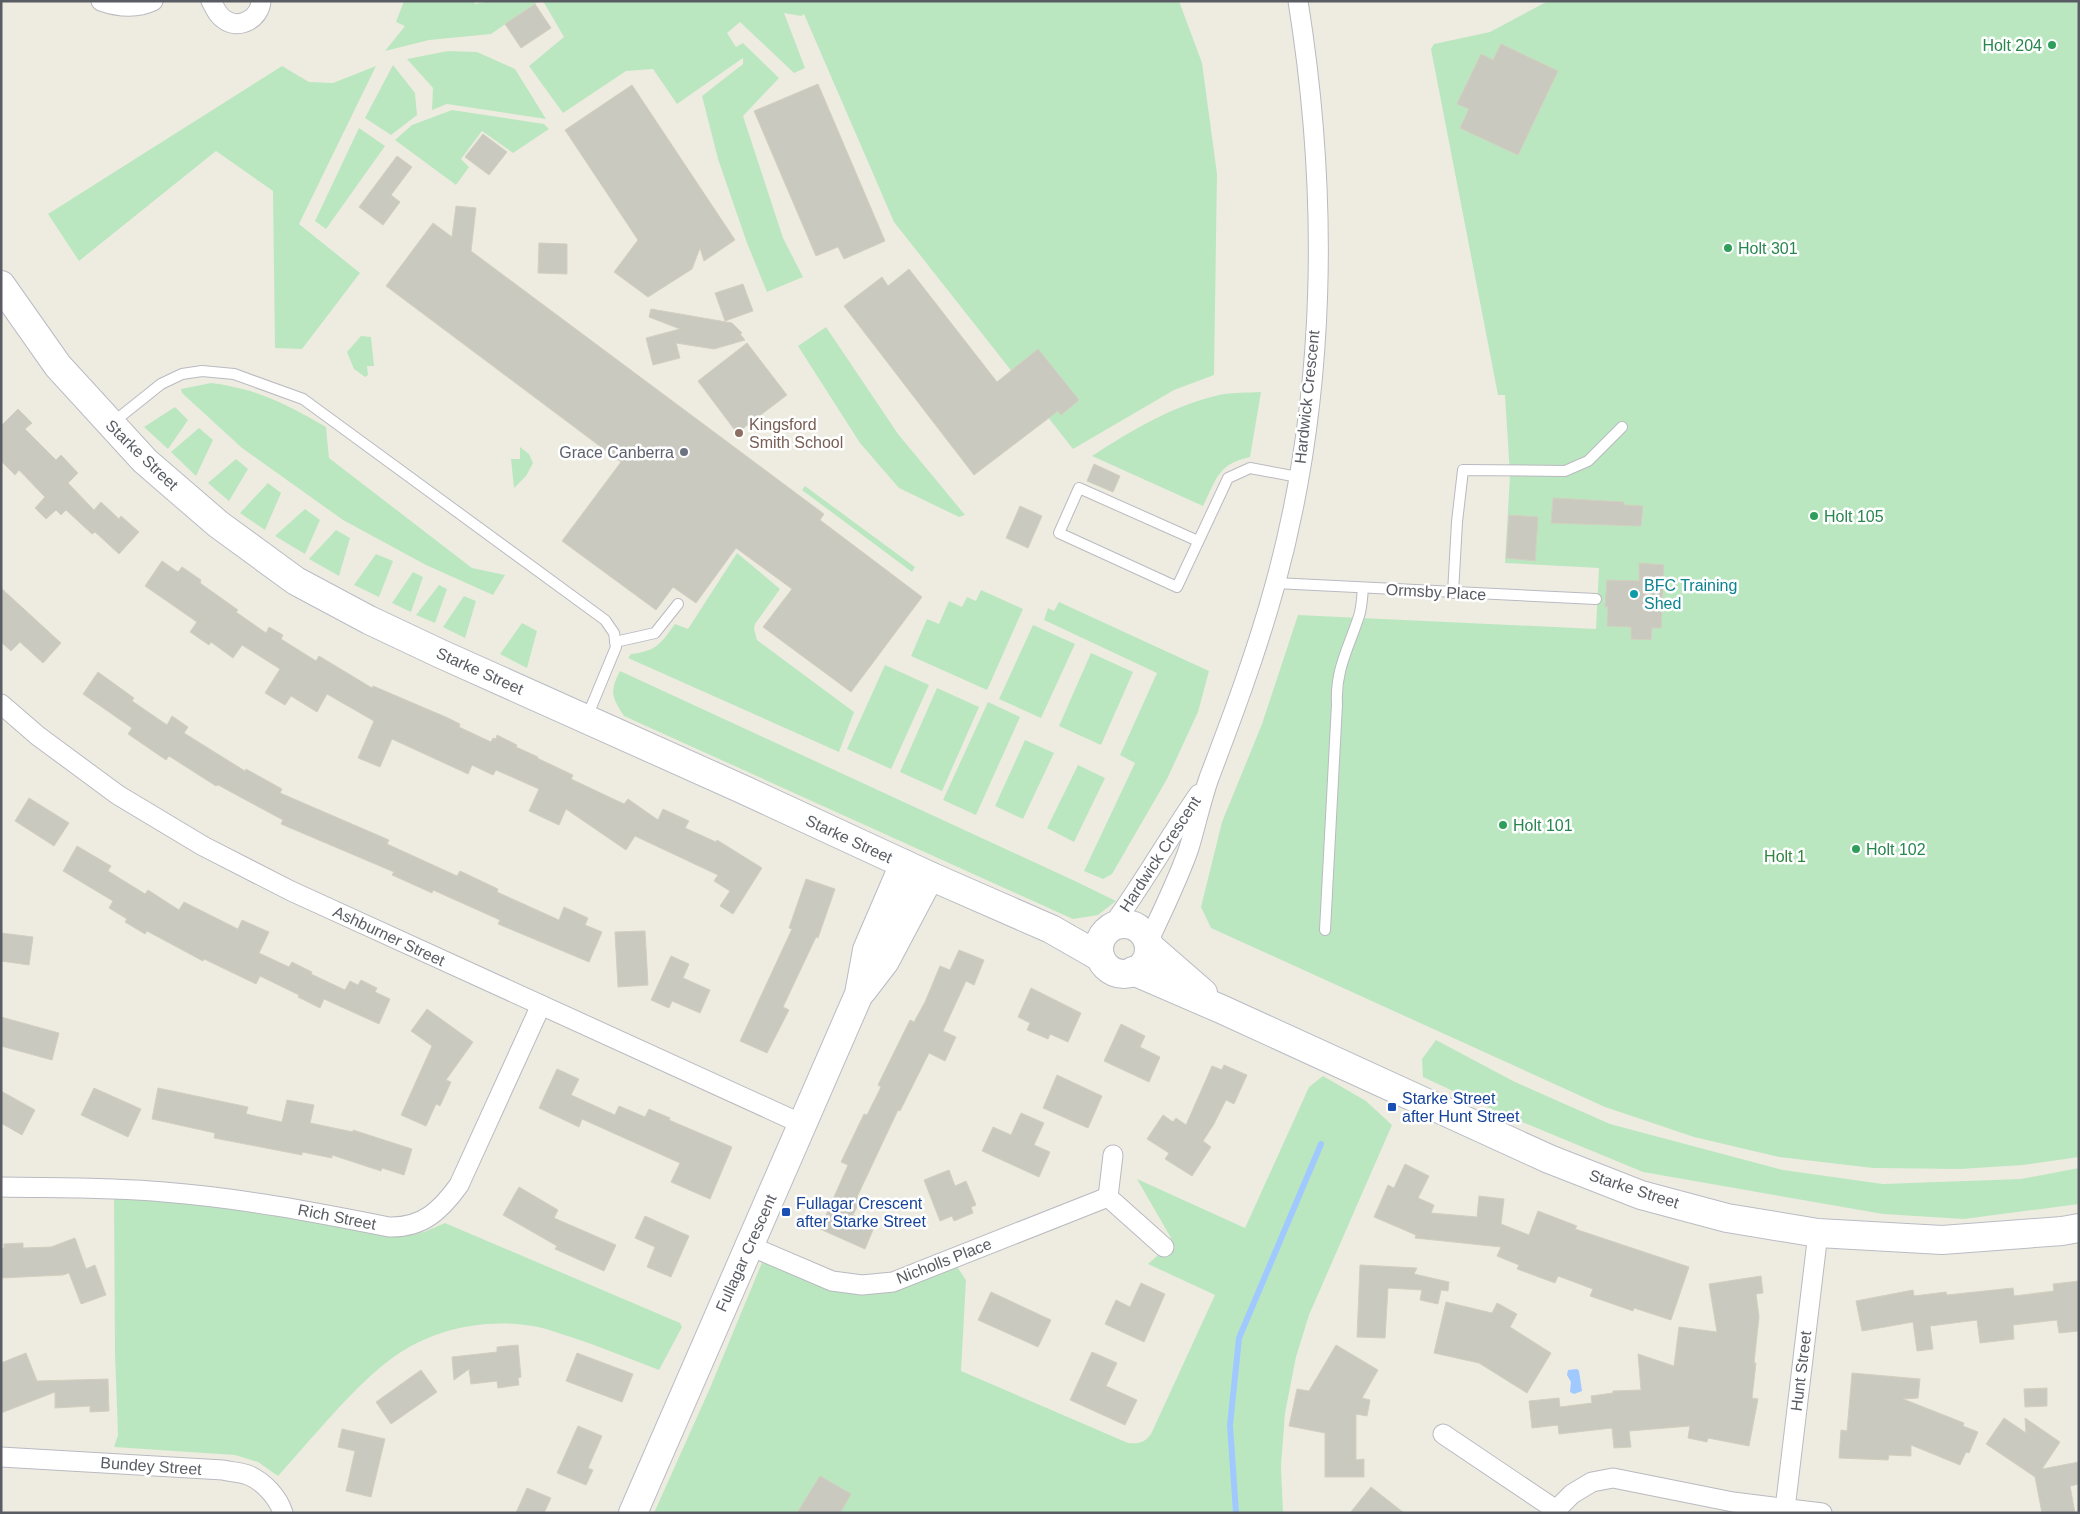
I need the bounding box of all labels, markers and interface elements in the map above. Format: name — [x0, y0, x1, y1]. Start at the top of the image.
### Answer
place label: Holt 204 — [1982, 37, 2042, 54]
marker: Holt 204 — [2046, 39, 2058, 51]
place label: Holt 301 — [1738, 240, 1798, 257]
marker: Holt 301 — [1722, 242, 1734, 254]
street label: Hardwick Crescent — [1292, 329, 1323, 465]
street label: Starke Street — [103, 416, 182, 494]
place label: Kingsford Smith School — [749, 416, 843, 451]
marker: Kingsford Smith School — [733, 427, 745, 439]
place label: Grace Canberra — [559, 444, 674, 461]
marker: Grace Canberra — [678, 446, 690, 458]
place label: Holt 105 — [1824, 508, 1884, 525]
marker: Holt 105 — [1808, 510, 1820, 522]
place label: BFC Training Shed — [1644, 577, 1737, 612]
street label: Ormsby Place — [1385, 581, 1487, 603]
marker: BFC Training Shed — [1628, 588, 1640, 600]
street label: Starke Street — [434, 644, 527, 698]
street label: Hardwick Crescent — [1116, 793, 1204, 915]
street label: Starke Street — [803, 812, 895, 867]
place label: Holt 101 — [1513, 817, 1573, 834]
marker: Holt 101 — [1497, 819, 1509, 831]
place label: Holt 102 — [1866, 841, 1926, 858]
marker: Holt 102 — [1850, 843, 1862, 855]
park label: Holt 1 — [1764, 848, 1806, 865]
street label: Ashburner Street — [331, 903, 448, 969]
place label: Starke Street after Hunt Street — [1402, 1090, 1520, 1125]
marker: Starke Street after Hunt Street — [1386, 1101, 1398, 1113]
street label: Starke Street — [1587, 1166, 1682, 1212]
street label: Fullagar Crescent — [713, 1191, 780, 1314]
place label: Fullagar Crescent after Starke Street — [796, 1195, 926, 1230]
street label: Rich Street — [297, 1201, 378, 1233]
marker: Fullagar Crescent after Starke Street — [780, 1206, 792, 1218]
street label: Nicholls Place — [894, 1235, 994, 1287]
street label: Hunt Street — [1788, 1329, 1814, 1412]
street label: Bundey Street — [100, 1454, 203, 1478]

